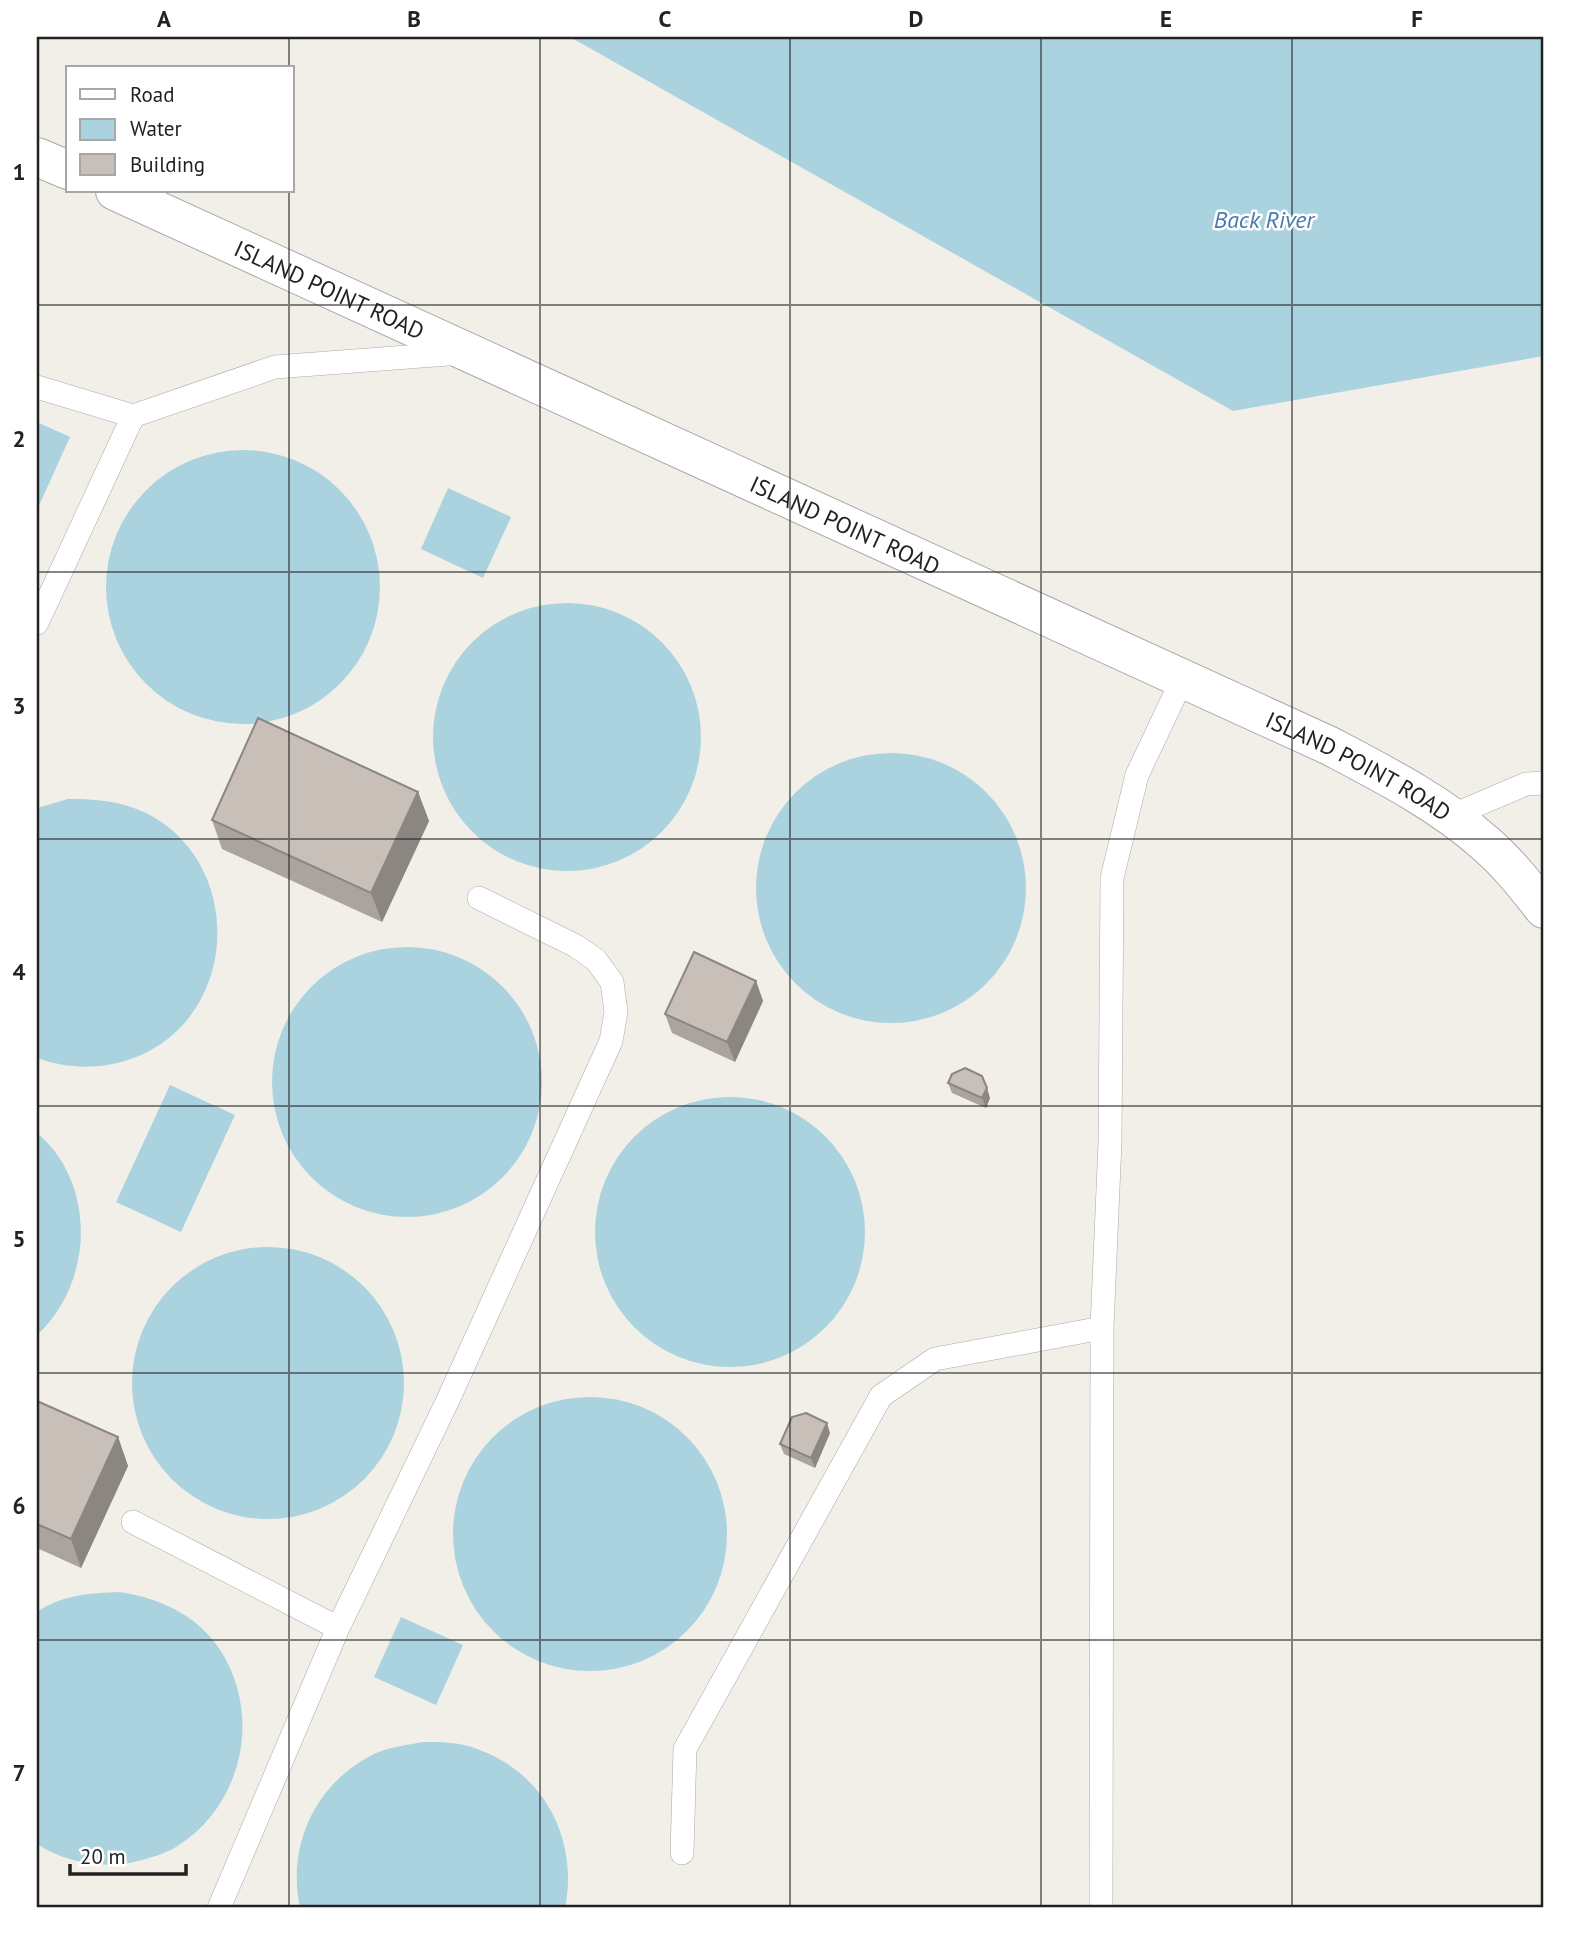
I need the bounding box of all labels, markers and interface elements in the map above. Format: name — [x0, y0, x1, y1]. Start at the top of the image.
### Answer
text: A — [157, 4, 171, 33]
text: B — [407, 4, 421, 33]
text: C — [659, 4, 672, 33]
text: D — [909, 4, 923, 33]
text: E — [1160, 4, 1172, 33]
text: F — [1411, 4, 1423, 33]
legend — [66, 66, 294, 192]
text: Road — [130, 81, 174, 108]
text: Water — [130, 115, 182, 142]
text: Building — [130, 151, 205, 178]
text: 1 — [12, 157, 26, 186]
water label: Back River — [1214, 204, 1316, 235]
street label: ISLAND POINT ROAD — [230, 233, 429, 345]
text: 2 — [12, 424, 26, 453]
street label: ISLAND POINT ROAD — [746, 469, 945, 581]
text: 3 — [12, 691, 26, 720]
street label: ISLAND POINT ROAD — [1261, 704, 1457, 827]
text: 4 — [12, 957, 26, 986]
text: 5 — [12, 1224, 26, 1253]
text: 6 — [12, 1491, 26, 1520]
text: 7 — [12, 1758, 26, 1787]
scale bar — [70, 1833, 186, 1877]
text: 20 m — [80, 1843, 126, 1870]

